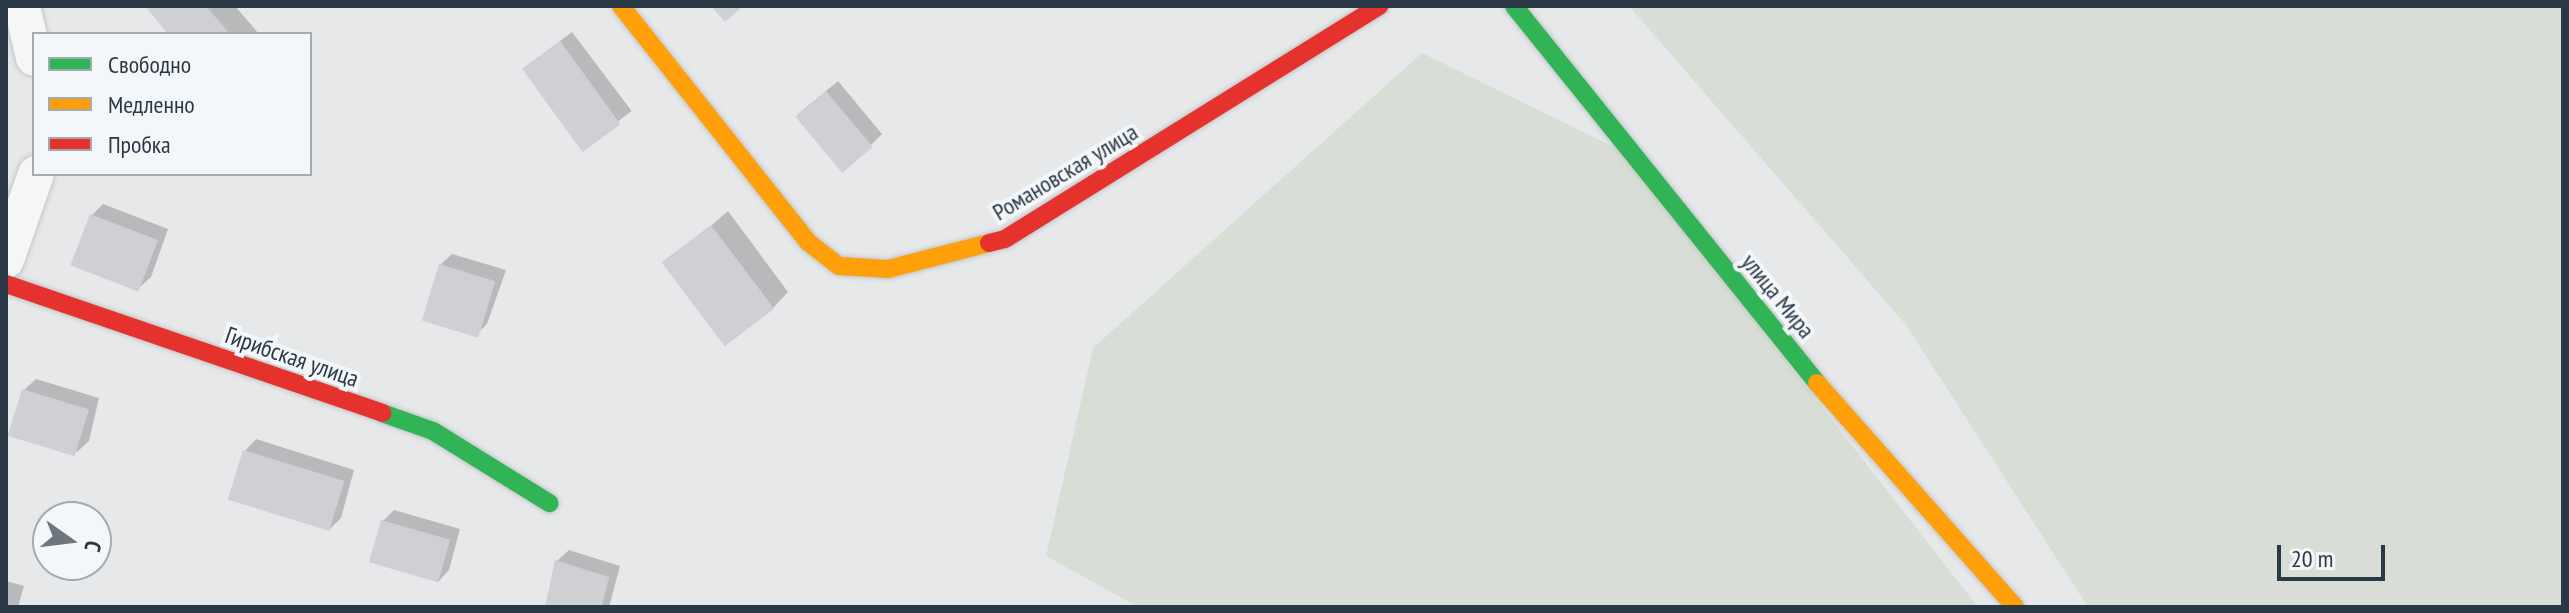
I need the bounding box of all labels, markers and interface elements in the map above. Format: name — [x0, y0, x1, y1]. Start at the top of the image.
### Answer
legend — [32, 32, 312, 176]
text: Свободно — [108, 49, 191, 80]
text: Медленно — [108, 89, 195, 120]
street label: Романовская улица — [987, 117, 1143, 227]
text: Пробка — [108, 129, 171, 160]
street label: улица Мира — [1735, 248, 1821, 344]
street label: Гирибская улица — [221, 321, 363, 393]
north arrow — [32, 501, 112, 581]
scale bar — [2281, 529, 2389, 579]
text: С — [79, 538, 108, 555]
text: 20 m — [2291, 543, 2333, 574]

